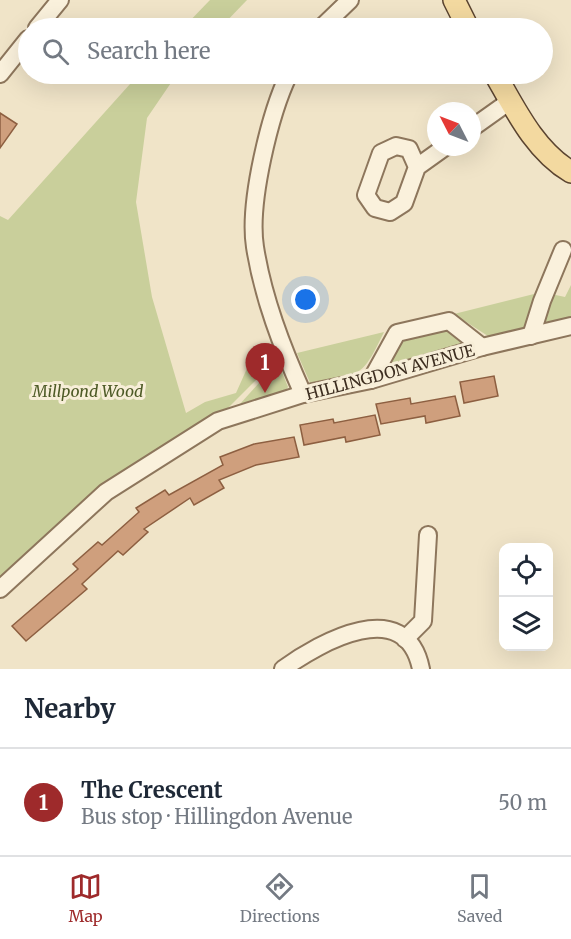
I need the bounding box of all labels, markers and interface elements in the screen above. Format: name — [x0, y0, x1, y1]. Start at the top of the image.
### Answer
search box — [18, 18, 553, 84]
icon: search — [39, 35, 72, 68]
text: Search here — [87, 37, 210, 65]
north arrow — [427, 102, 481, 156]
your location — [291, 285, 320, 314]
street label: HILLINGDON AVENUE — [303, 340, 477, 404]
pin: 1 — [246, 344, 284, 393]
park label: Millpond Wood — [32, 381, 144, 401]
map controls — [499, 543, 553, 651]
button: locate — [499, 543, 553, 597]
button: layers — [499, 597, 553, 651]
text: Nearby — [24, 692, 116, 725]
text: The Crescent — [81, 776, 223, 804]
text: 1 — [39, 790, 48, 815]
text: 50 m — [498, 790, 547, 815]
text: Bus stop · Hillingdon Avenue — [81, 804, 353, 829]
tab: Map — [69, 870, 103, 926]
tab: Directions — [240, 870, 320, 926]
tab: Saved — [457, 870, 502, 926]

